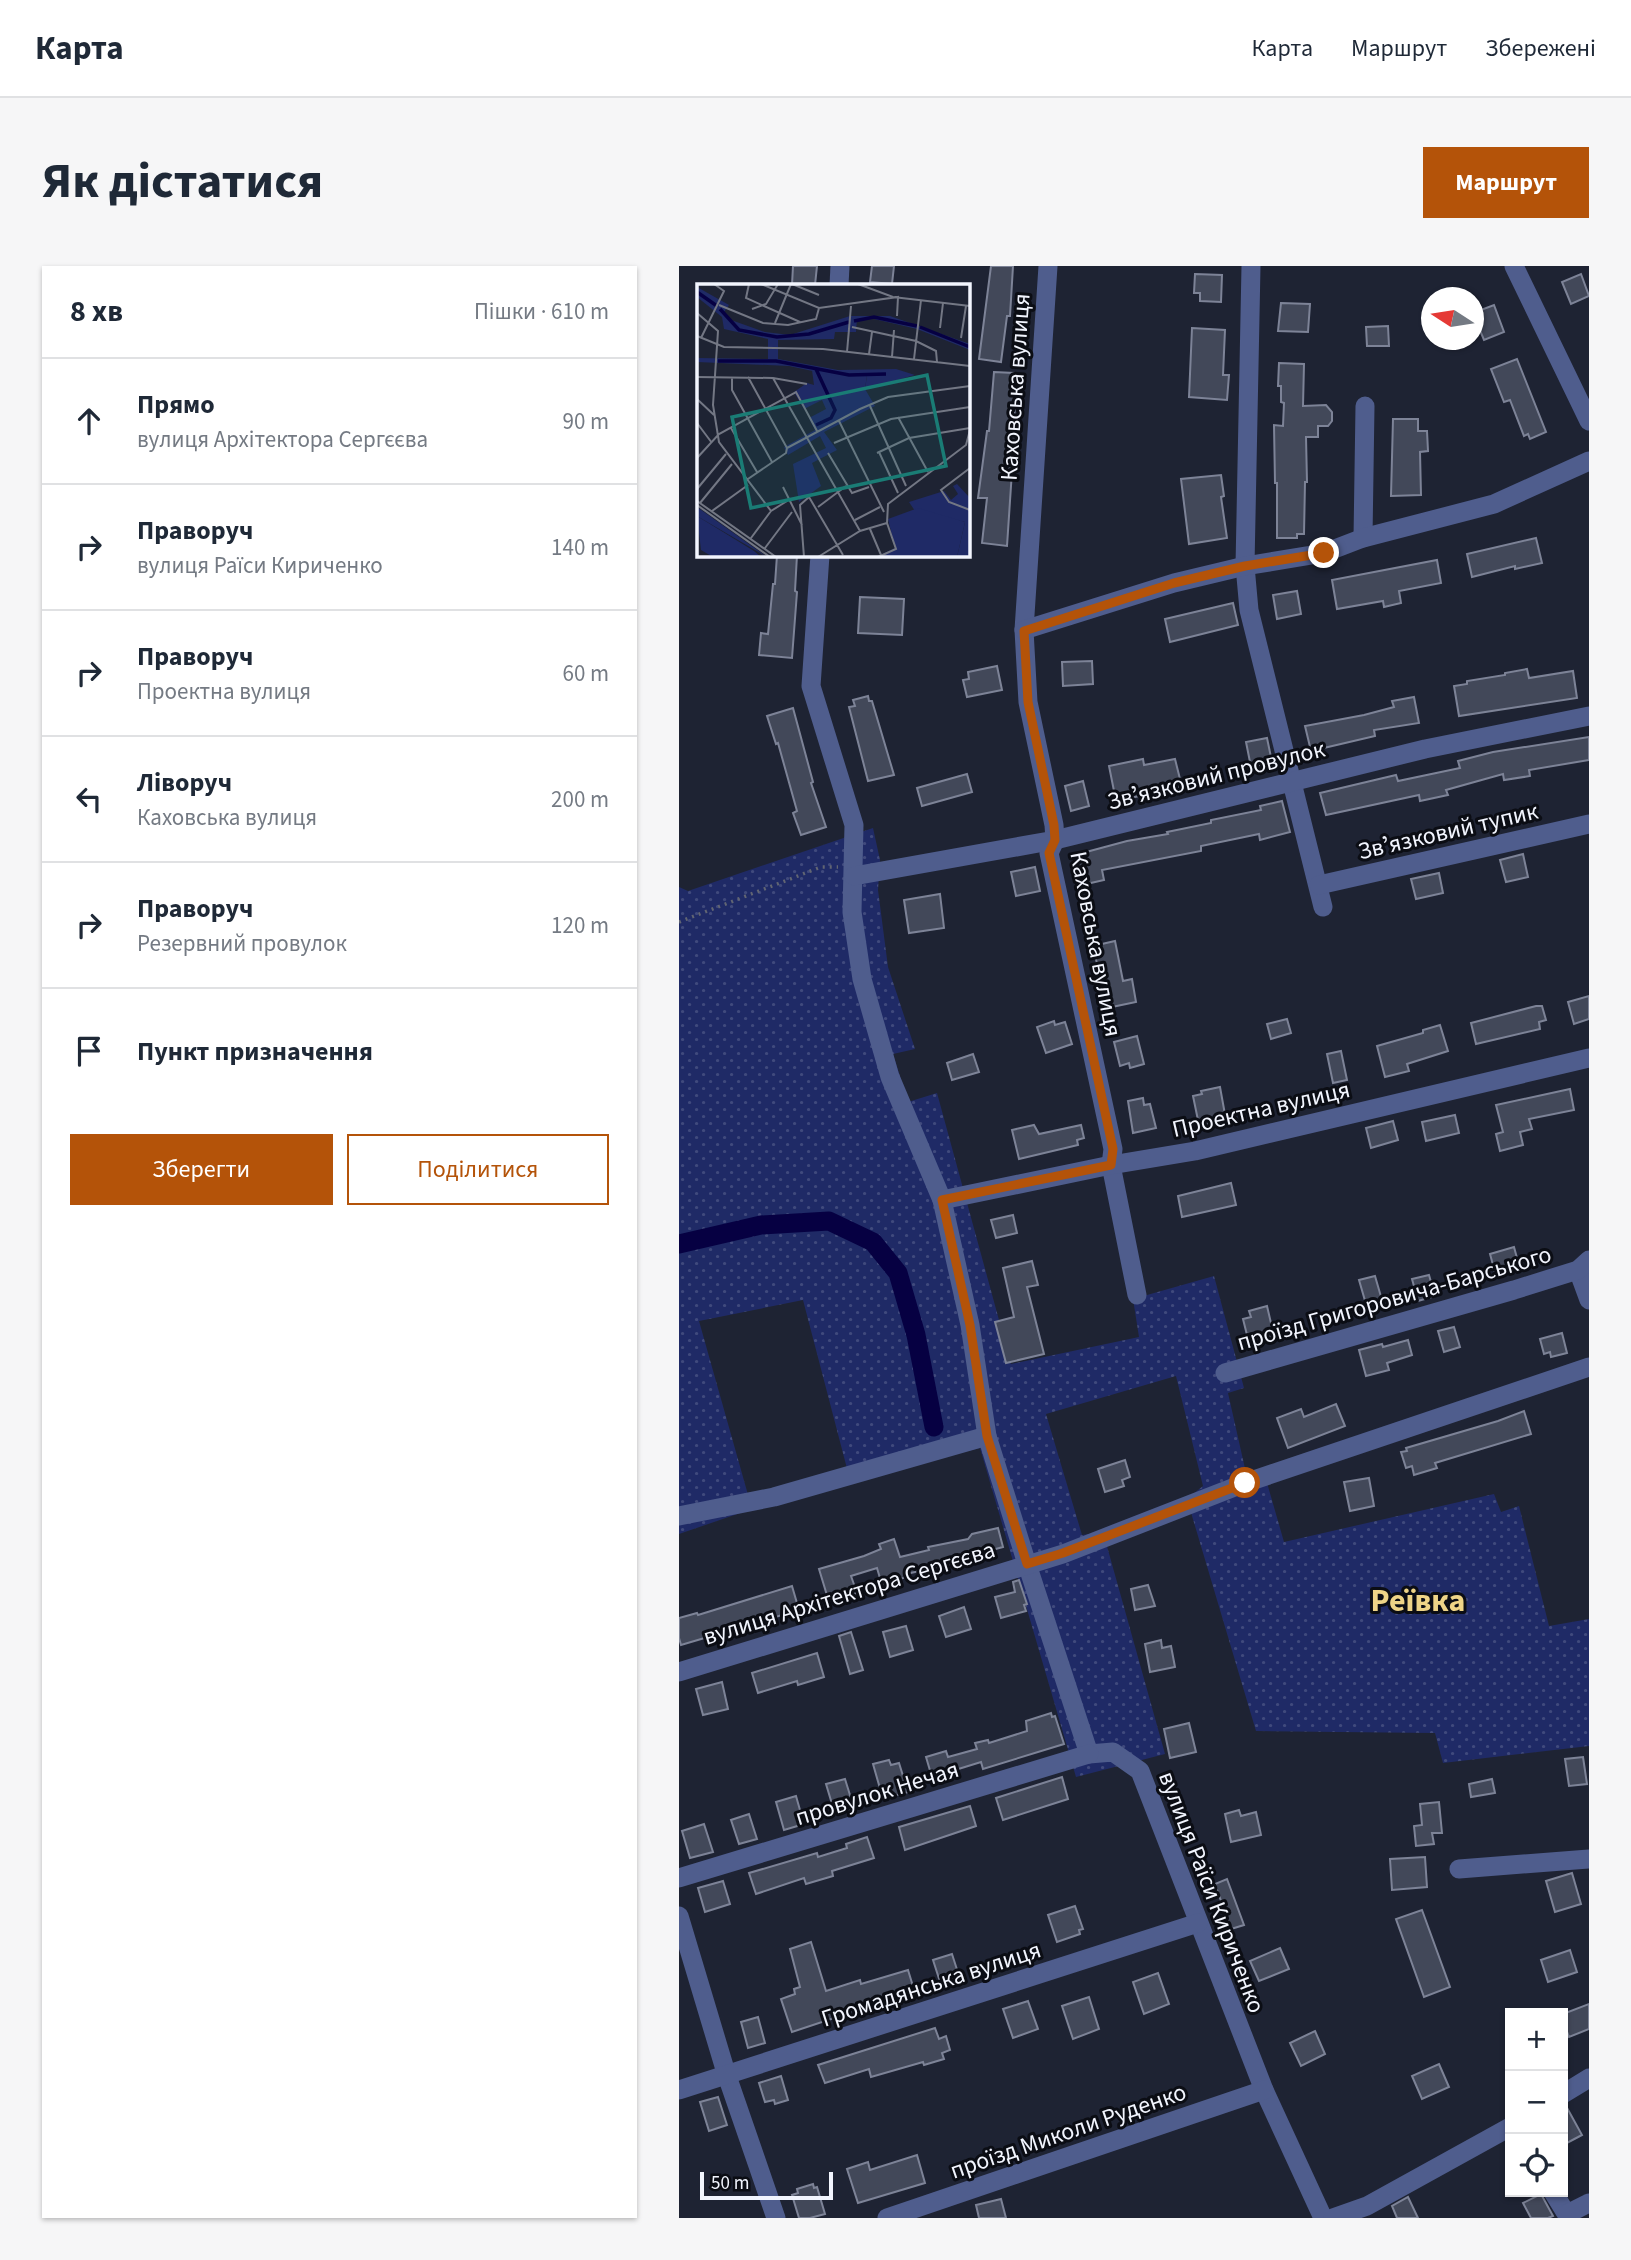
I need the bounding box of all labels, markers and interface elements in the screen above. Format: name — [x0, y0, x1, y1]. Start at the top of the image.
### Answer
text: Карта — [35, 25, 124, 72]
text: Карта — [1251, 31, 1313, 66]
text: Маршрут — [1351, 31, 1447, 66]
text: Збережені — [1485, 31, 1596, 66]
text: Як дістатися — [42, 147, 323, 217]
button: Маршрут — [1423, 147, 1589, 218]
inset map — [697, 284, 969, 556]
north arrow — [1421, 287, 1484, 350]
text: 8 хв — [70, 290, 123, 333]
street label: Каховська вулиця — [991, 292, 1040, 482]
text: Пішки · 610 m — [474, 295, 609, 328]
text: Прямо — [137, 386, 215, 423]
icon: ahead — [70, 402, 108, 440]
text: 90 m — [562, 405, 609, 438]
text: вулиця Архітектора Сергєєва — [137, 423, 428, 456]
text: Праворуч — [137, 512, 253, 549]
icon: right — [70, 528, 108, 566]
text: 140 m — [551, 531, 609, 564]
route end — [1308, 537, 1339, 568]
text: вулиця Раїси Кириченко — [137, 549, 383, 582]
text: Праворуч — [137, 638, 253, 675]
icon: right — [70, 654, 108, 692]
text: 60 m — [562, 657, 609, 690]
text: Проектна вулиця — [137, 675, 311, 708]
street label: Звʼязковий провулок — [1104, 731, 1329, 819]
text: Ліворуч — [137, 764, 232, 801]
icon: left — [70, 780, 108, 818]
text: 200 m — [551, 783, 609, 816]
street label: Звʼязковий тупик — [1355, 794, 1542, 869]
text: Каховська вулиця — [137, 801, 317, 834]
street label: Каховська вулиця — [1060, 849, 1131, 1040]
text: Праворуч — [137, 890, 253, 927]
icon: right — [70, 906, 108, 944]
text: 120 m — [551, 909, 609, 942]
text: Резервний провулок — [137, 927, 347, 960]
icon: arrive — [70, 1032, 108, 1070]
text: Пункт призначення — [137, 1033, 373, 1070]
street label: Проектна вулиця — [1169, 1072, 1354, 1147]
button: Зберегти — [70, 1134, 333, 1205]
button: Поділитися — [347, 1134, 609, 1205]
street label: проїзд Григоровича-Барського — [1233, 1237, 1555, 1360]
route start — [1229, 1467, 1260, 1498]
street label: вулиця Архітектора Сергєєва — [699, 1532, 999, 1655]
district label: Реївка — [1371, 1578, 1465, 1624]
street label: провулок Нечая — [791, 1752, 963, 1835]
street label: вулиця Раїси Кириченко — [1149, 1766, 1274, 2018]
street label: Громадянська вулиця — [817, 1932, 1046, 2037]
map controls — [1505, 2008, 1568, 2197]
button: + — [1505, 2008, 1568, 2071]
button: − — [1505, 2071, 1568, 2134]
street label: проїзд Миколи Руденко — [945, 2075, 1191, 2188]
button: locate — [1505, 2134, 1568, 2197]
scale bar — [700, 2169, 833, 2201]
text: 50 m — [711, 2170, 749, 2197]

